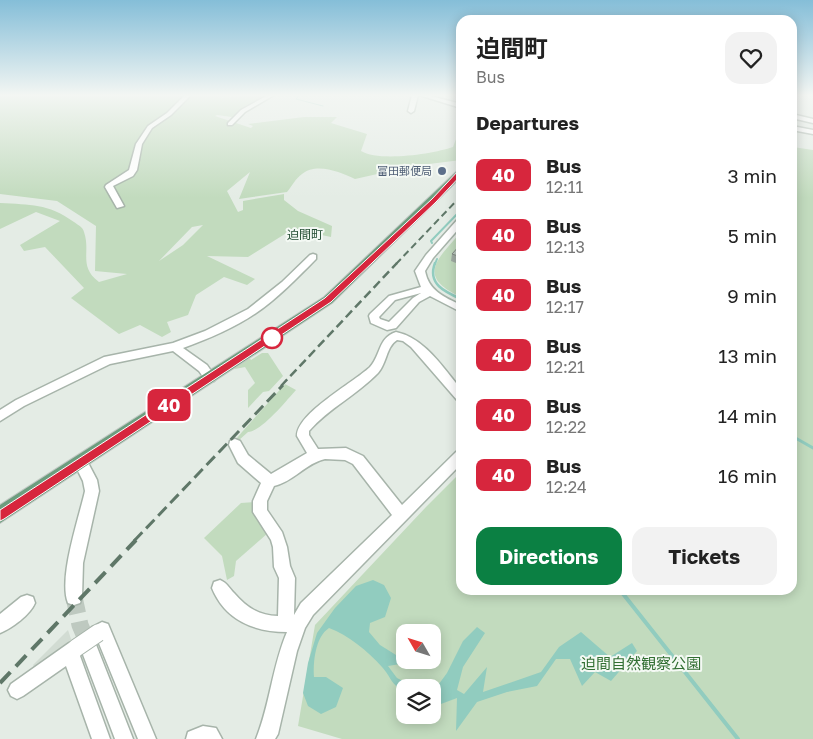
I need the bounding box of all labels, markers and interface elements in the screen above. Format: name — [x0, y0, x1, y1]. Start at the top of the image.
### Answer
button: heart — [725, 32, 777, 84]
text: 迫間町 — [476, 33, 548, 62]
text: Bus — [476, 67, 505, 87]
text: Departures — [476, 111, 579, 134]
text: Bus — [546, 154, 581, 177]
place label: 富田郵便局 — [377, 164, 432, 177]
text: 40 — [492, 164, 515, 186]
text: 3 min — [728, 164, 777, 187]
marker: 富田郵便局 — [436, 165, 448, 177]
text: 12:11 — [546, 177, 583, 197]
text: Bus — [546, 214, 581, 237]
text: 40 — [492, 224, 515, 246]
text: 5 min — [728, 224, 777, 247]
district label: 迫間町 — [287, 227, 323, 242]
text: 12:13 — [546, 237, 585, 257]
text: Bus — [546, 274, 581, 297]
text: 40 — [492, 284, 515, 306]
text: 9 min — [727, 284, 777, 307]
text: 12:17 — [546, 297, 584, 317]
unlabelled marker — [261, 327, 283, 349]
text: Bus — [546, 334, 581, 357]
text: 40 — [492, 344, 515, 366]
text: 13 min — [718, 344, 777, 367]
text: 12:21 — [546, 357, 585, 377]
line badge: 40 — [146, 389, 192, 421]
text: 40 — [158, 394, 180, 416]
text: Bus — [546, 394, 581, 417]
text: 40 — [492, 404, 515, 426]
text: 14 min — [718, 404, 777, 427]
text: 12:22 — [546, 417, 586, 437]
text: Bus — [546, 454, 581, 477]
text: 40 — [492, 464, 515, 486]
text: 16 min — [718, 464, 777, 487]
text: 12:24 — [546, 477, 587, 497]
button: Directions — [476, 527, 622, 585]
button: Tickets — [632, 527, 777, 585]
north arrow — [396, 624, 441, 669]
map controls — [396, 624, 441, 724]
park label: 迫間自然観察公園 — [581, 654, 701, 672]
button: layers — [396, 679, 441, 724]

